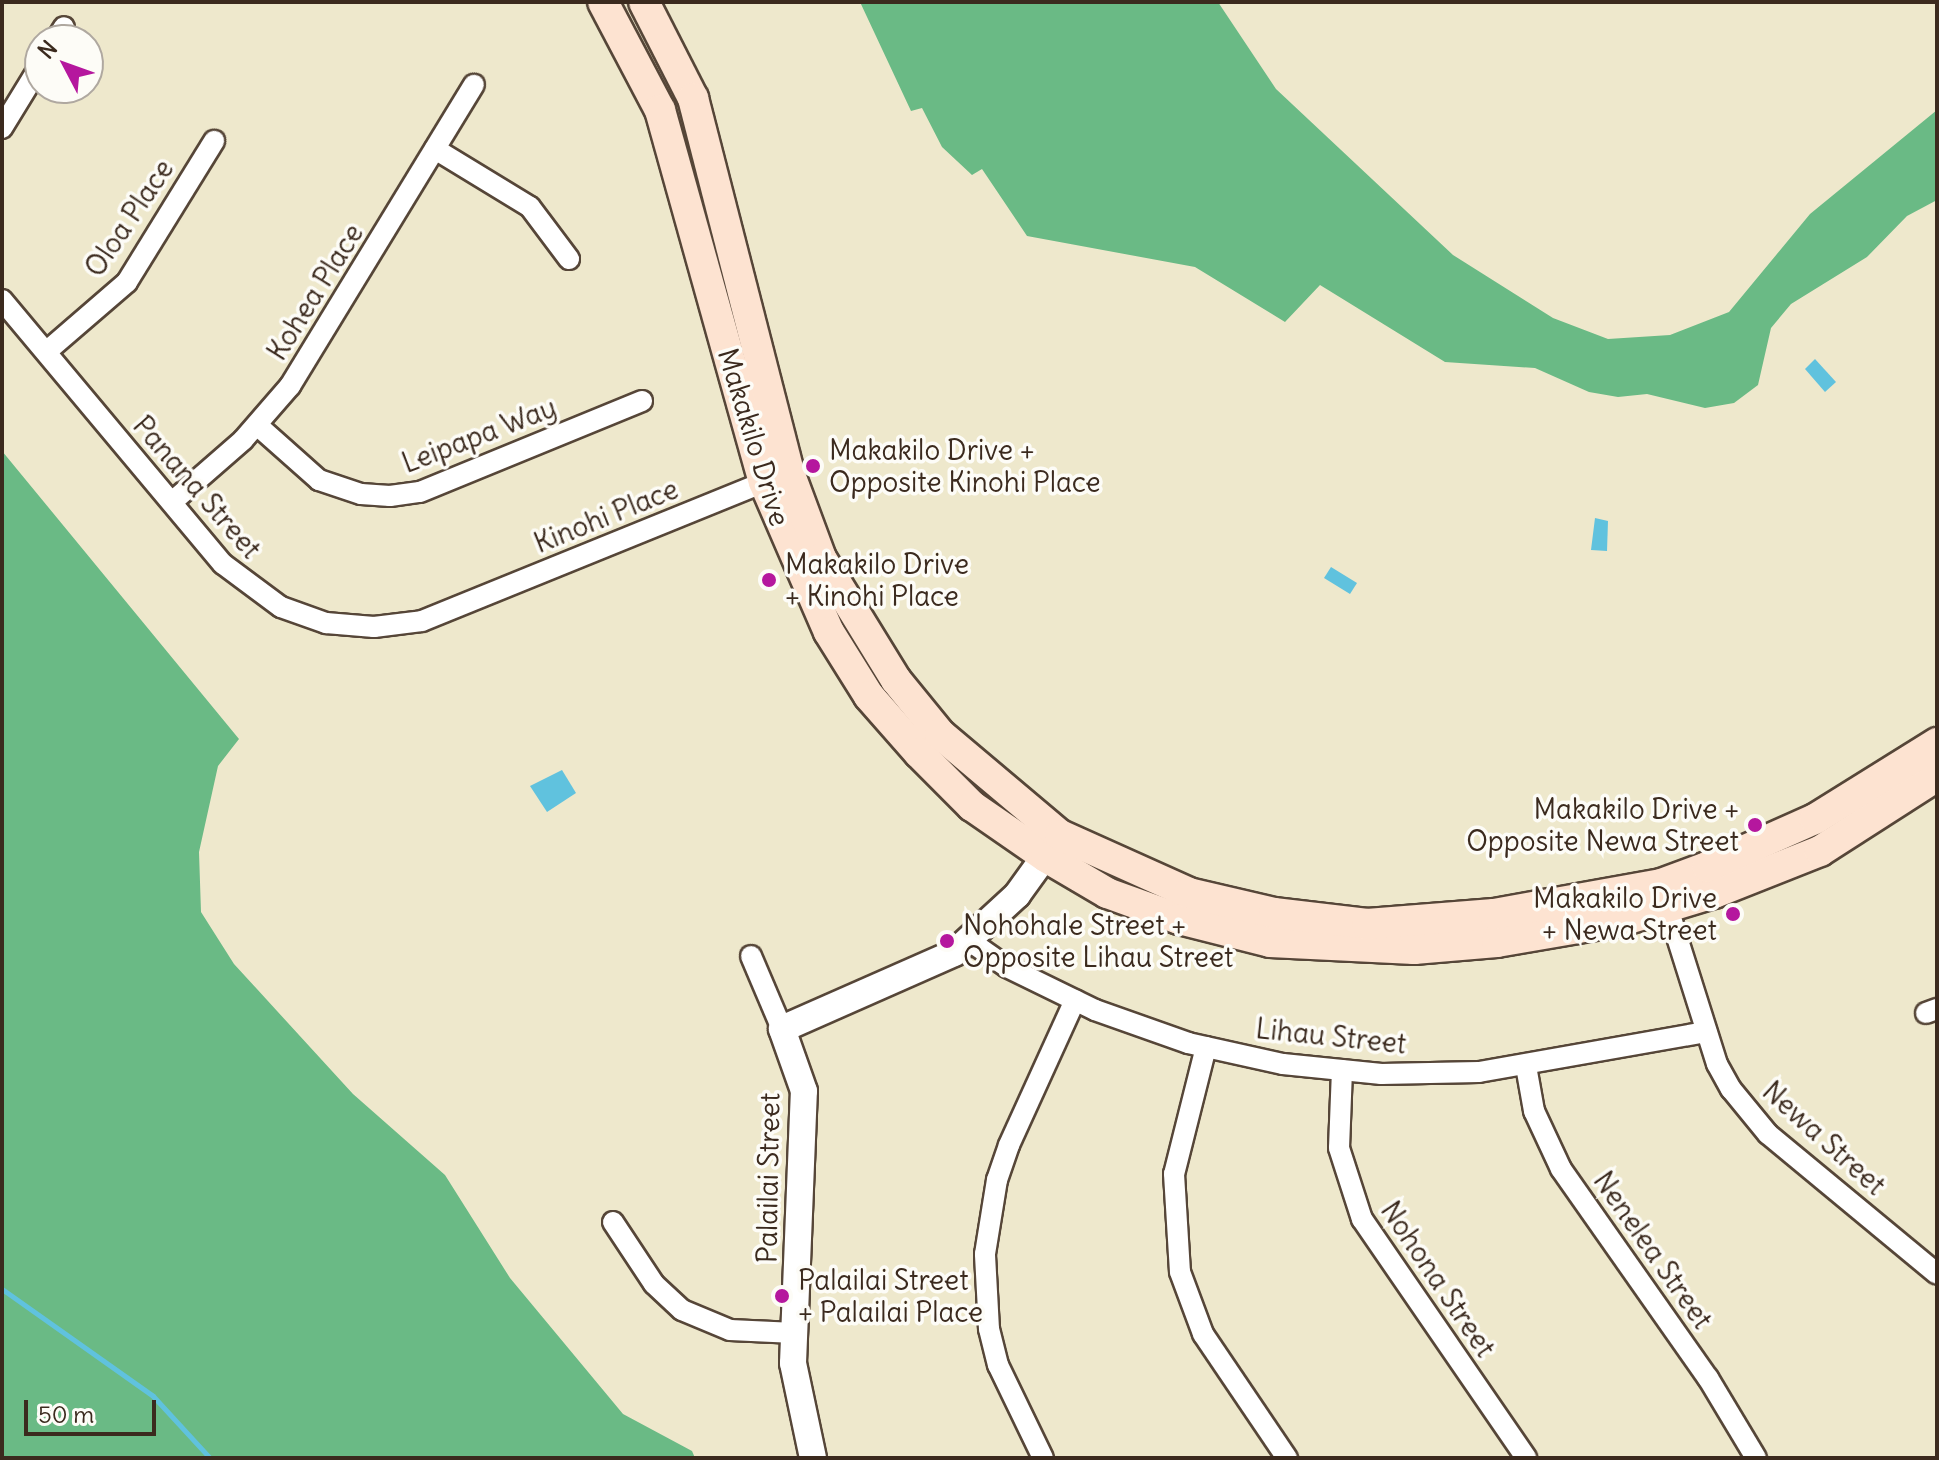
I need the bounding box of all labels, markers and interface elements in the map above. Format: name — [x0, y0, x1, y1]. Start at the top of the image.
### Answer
north arrow — [24, 24, 104, 104]
text: N — [32, 35, 63, 64]
street label: Oloa Place — [78, 153, 180, 283]
street label: Kohea Place — [260, 218, 370, 366]
street label: Makakilo Drive — [711, 344, 797, 530]
street label: Leipapa Way — [397, 390, 561, 480]
street label: Panana Street — [126, 409, 268, 565]
place label: Makakilo Drive + Opposite Kinohi Place — [829, 433, 1101, 499]
marker: Makakilo Drive + Opposite Kinohi Place — [804, 457, 822, 475]
street label: Kinohi Place — [529, 472, 683, 560]
place label: Makakilo Drive + Kinohi Place — [785, 547, 969, 613]
marker: Makakilo Drive + Kinohi Place — [760, 571, 778, 589]
place label: Makakilo Drive + Opposite Newa Street — [1466, 792, 1739, 858]
marker: Makakilo Drive + Opposite Newa Street — [1746, 816, 1764, 834]
place label: Makakilo Drive + Newa Street — [1533, 881, 1717, 947]
marker: Makakilo Drive + Newa Street — [1724, 905, 1742, 923]
place label: Nohohale Street + Opposite Lihau Street — [963, 908, 1233, 974]
marker: Nohohale Street + Opposite Lihau Street — [938, 932, 956, 950]
street label: Lihau Street — [1254, 1011, 1408, 1061]
street label: Newa Street — [1756, 1074, 1892, 1202]
street label: Palailai Street — [750, 1092, 786, 1264]
street label: Nenelea Street — [1586, 1165, 1720, 1335]
street label: Nohona Street — [1374, 1195, 1502, 1363]
place label: Palailai Street + Palailai Place — [798, 1263, 983, 1329]
marker: Palailai Street + Palailai Place — [773, 1287, 791, 1305]
scale bar — [28, 1384, 160, 1434]
text: 50 m — [38, 1399, 94, 1429]

